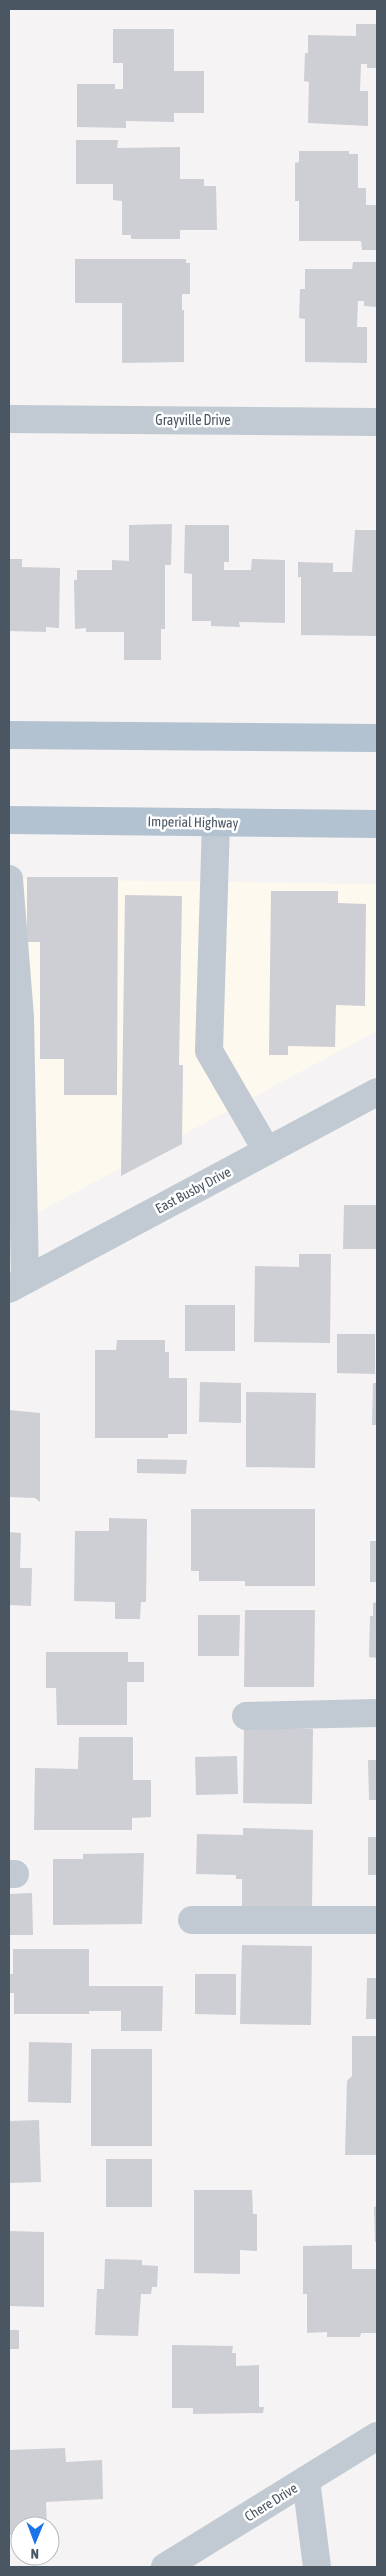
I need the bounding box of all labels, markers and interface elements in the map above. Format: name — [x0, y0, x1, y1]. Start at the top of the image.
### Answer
street label: Grayville Drive — [155, 412, 231, 428]
street label: Imperial Highway — [147, 813, 239, 831]
street label: East Busby Drive — [153, 1163, 233, 1217]
street label: Chere Drive — [242, 2480, 300, 2524]
north arrow — [10, 2516, 60, 2566]
text: N — [31, 2546, 39, 2562]

